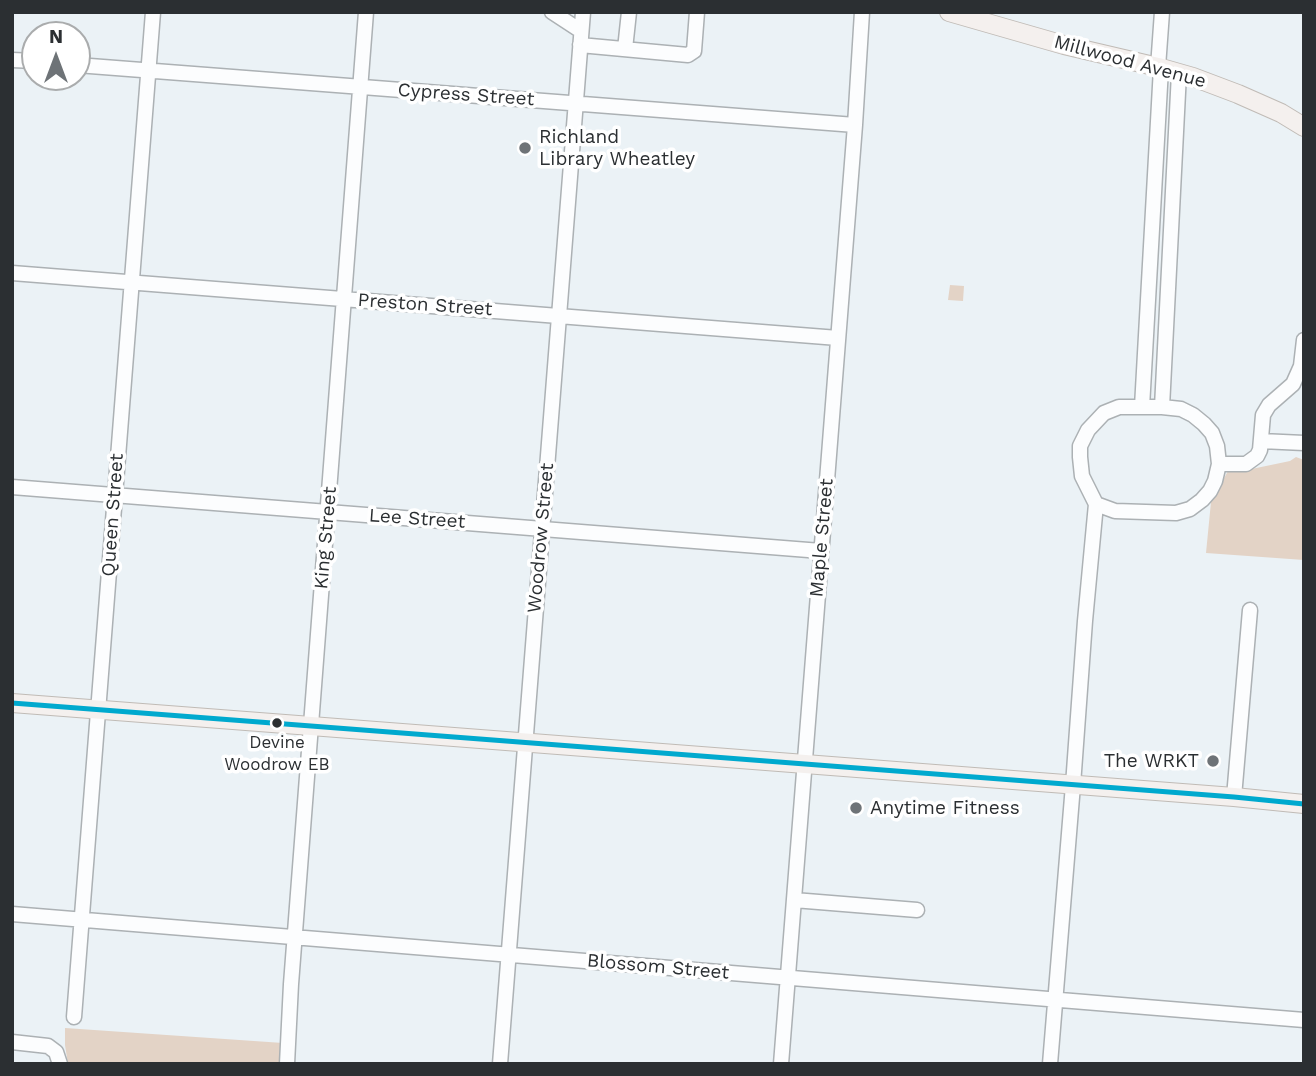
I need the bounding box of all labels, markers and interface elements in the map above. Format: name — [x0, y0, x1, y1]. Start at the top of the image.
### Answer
north arrow — [21, 21, 91, 91]
text: N — [49, 25, 63, 48]
street label: Millwood Avenue — [1051, 31, 1209, 93]
street label: Cypress Street — [397, 79, 535, 111]
place label: Richland Library Wheatley — [539, 126, 695, 170]
marker: Richland Library Wheatley — [517, 140, 533, 156]
street label: Preston Street — [357, 289, 493, 321]
street label: Queen Street — [97, 453, 129, 577]
street label: Woodrow Street — [523, 462, 559, 614]
street label: Maple Street — [805, 478, 839, 598]
street label: King Street — [310, 486, 342, 590]
street label: Lee Street — [368, 504, 466, 534]
marker: Devine Woodrow EB — [270, 716, 284, 730]
place label: Devine Woodrow EB — [224, 733, 330, 773]
place label: The WRKT — [1104, 750, 1199, 772]
marker: The WRKT — [1205, 753, 1221, 769]
place label: Anytime Fitness — [870, 797, 1020, 819]
marker: Anytime Fitness — [848, 800, 864, 816]
street label: Blossom Street — [586, 949, 730, 985]

